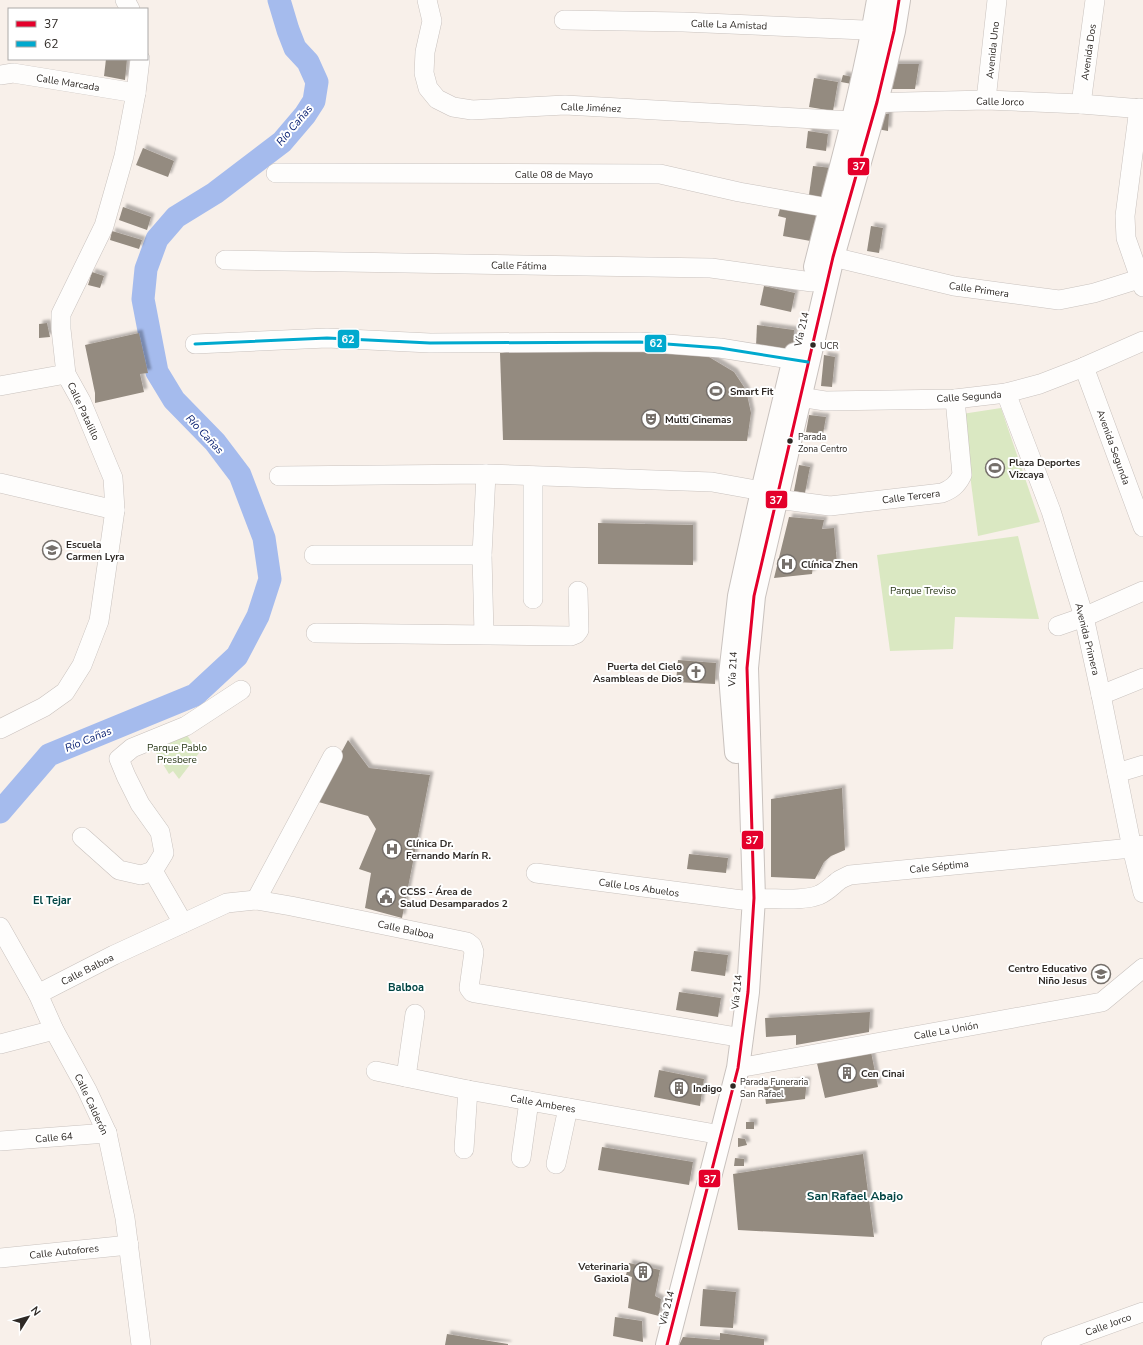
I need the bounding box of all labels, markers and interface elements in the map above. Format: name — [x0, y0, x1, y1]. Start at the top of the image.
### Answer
legend — [8, 8, 148, 60]
text: 37 — [44, 16, 58, 32]
street label: Calle La Amistad — [690, 17, 768, 33]
street label: Avenida Uno — [983, 20, 1003, 80]
street label: Avenida Dos — [1078, 23, 1100, 81]
text: 62 — [44, 36, 58, 52]
street label: Calle Marcada — [35, 71, 101, 95]
street label: Calle Jorco — [976, 95, 1025, 109]
street label: Calle Jiménez — [560, 100, 622, 116]
water label: Río Cañas — [273, 102, 316, 149]
line badge: 37 — [847, 157, 870, 176]
text: 37 — [852, 159, 866, 174]
street label: Calle 08 de Mayo — [515, 168, 594, 182]
street label: Calle Fátima — [491, 259, 547, 273]
street label: Calle Primera — [948, 279, 1010, 301]
street label: Vía 214 — [791, 311, 813, 349]
line badge: 62 — [337, 329, 360, 349]
text: 62 — [341, 332, 355, 347]
line badge: 62 — [644, 334, 667, 353]
text: 62 — [649, 336, 663, 351]
marker: UCR — [808, 340, 818, 350]
place label: UCR — [820, 340, 839, 352]
street label: Calle Patalillo — [64, 380, 103, 443]
sports icon: Smart Fit — [705, 380, 727, 402]
place label: Smart Fit — [730, 385, 773, 399]
street label: Calle Segunda — [936, 388, 1002, 406]
theatre icon: Multi Cinemas — [640, 408, 662, 430]
street label: Avenida Segunda — [1093, 408, 1133, 487]
water label: Río Cañas — [182, 411, 227, 457]
place label: Multi Cinemas — [665, 413, 731, 427]
place label: Parada Zona Centro — [798, 431, 847, 455]
marker: Parada Zona Centro — [785, 436, 795, 446]
place label: Plaza Deportes Vizcaya — [1008, 456, 1080, 482]
sports icon: Plaza Deportes Vizcaya — [984, 457, 1006, 479]
street label: Calle Tercera — [881, 486, 941, 507]
line badge: 37 — [765, 490, 788, 509]
text: 37 — [769, 493, 783, 508]
place label: Escuela Carmen Lyra — [66, 538, 125, 564]
school or university icon: Escuela Carmen Lyra — [41, 539, 63, 561]
hospital icon: Clínica Zhen — [776, 553, 798, 575]
place label: Clínica Zhen — [801, 558, 858, 572]
park label: Parque Treviso — [890, 584, 956, 598]
street label: Avenida Primera — [1071, 602, 1103, 677]
street label: Vía 214 — [725, 651, 741, 688]
place label: Puerta del Cielo Asambleas de Dios — [593, 660, 682, 686]
church icon: Puerta del Cielo Asambleas de Dios — [685, 661, 707, 683]
water label: Río Cañas — [63, 723, 114, 756]
park label: Parque Pablo Presbere — [147, 741, 207, 767]
line badge: 37 — [741, 830, 764, 850]
text: 37 — [745, 833, 759, 848]
place label: Clínica Dr. Fernando Marín R. — [406, 837, 491, 863]
hospital icon: Clínica Dr. Fernando Marín R. — [381, 838, 403, 860]
street label: Cale Séptima — [909, 857, 969, 877]
street label: Calle Los Abuelos — [598, 875, 680, 901]
place label: CCSS - Área de Salud Desamparados 2 — [400, 885, 508, 911]
public building icon: CCSS - Área de Salud Desamparados 2 — [375, 886, 397, 908]
district label: El Tejar — [33, 893, 72, 908]
street label: Calle Balboa — [376, 917, 435, 943]
street label: Calle Balboa — [59, 951, 116, 989]
place label: Centro Educativo Niño Jesus — [1008, 962, 1087, 988]
school or university icon: Centro Educativo Niño Jesus — [1090, 963, 1112, 985]
street label: Vía 214 — [728, 974, 746, 1011]
district label: Balboa — [388, 980, 424, 995]
street label: Calle La Unión — [913, 1018, 980, 1044]
building icon: Cen Cinai — [836, 1062, 858, 1084]
place label: Cen Cinai — [861, 1067, 905, 1081]
street label: Calle Calderón — [71, 1071, 111, 1137]
place label: Parada Funeraria San Rafael — [740, 1076, 809, 1100]
building icon: Indigo — [668, 1077, 690, 1099]
marker: Parada Funeraria San Rafael — [728, 1081, 738, 1091]
place label: Indigo — [693, 1082, 722, 1096]
street label: Calle Amberes — [509, 1091, 577, 1117]
street label: Calle 64 — [35, 1129, 73, 1147]
line badge: 37 — [698, 1169, 721, 1188]
text: 37 — [703, 1172, 717, 1187]
district label: San Rafael Abajo — [807, 1188, 903, 1204]
street label: Calle Autofores — [29, 1241, 100, 1263]
place label: Veterinaria Gaxiola — [577, 1260, 629, 1286]
building icon: Veterinaria Gaxiola — [632, 1261, 654, 1283]
street label: Vía 214 — [656, 1290, 678, 1328]
north arrow — [8, 1297, 48, 1337]
text: N — [27, 1303, 44, 1319]
street label: Calle Jorco — [1083, 1310, 1134, 1340]

